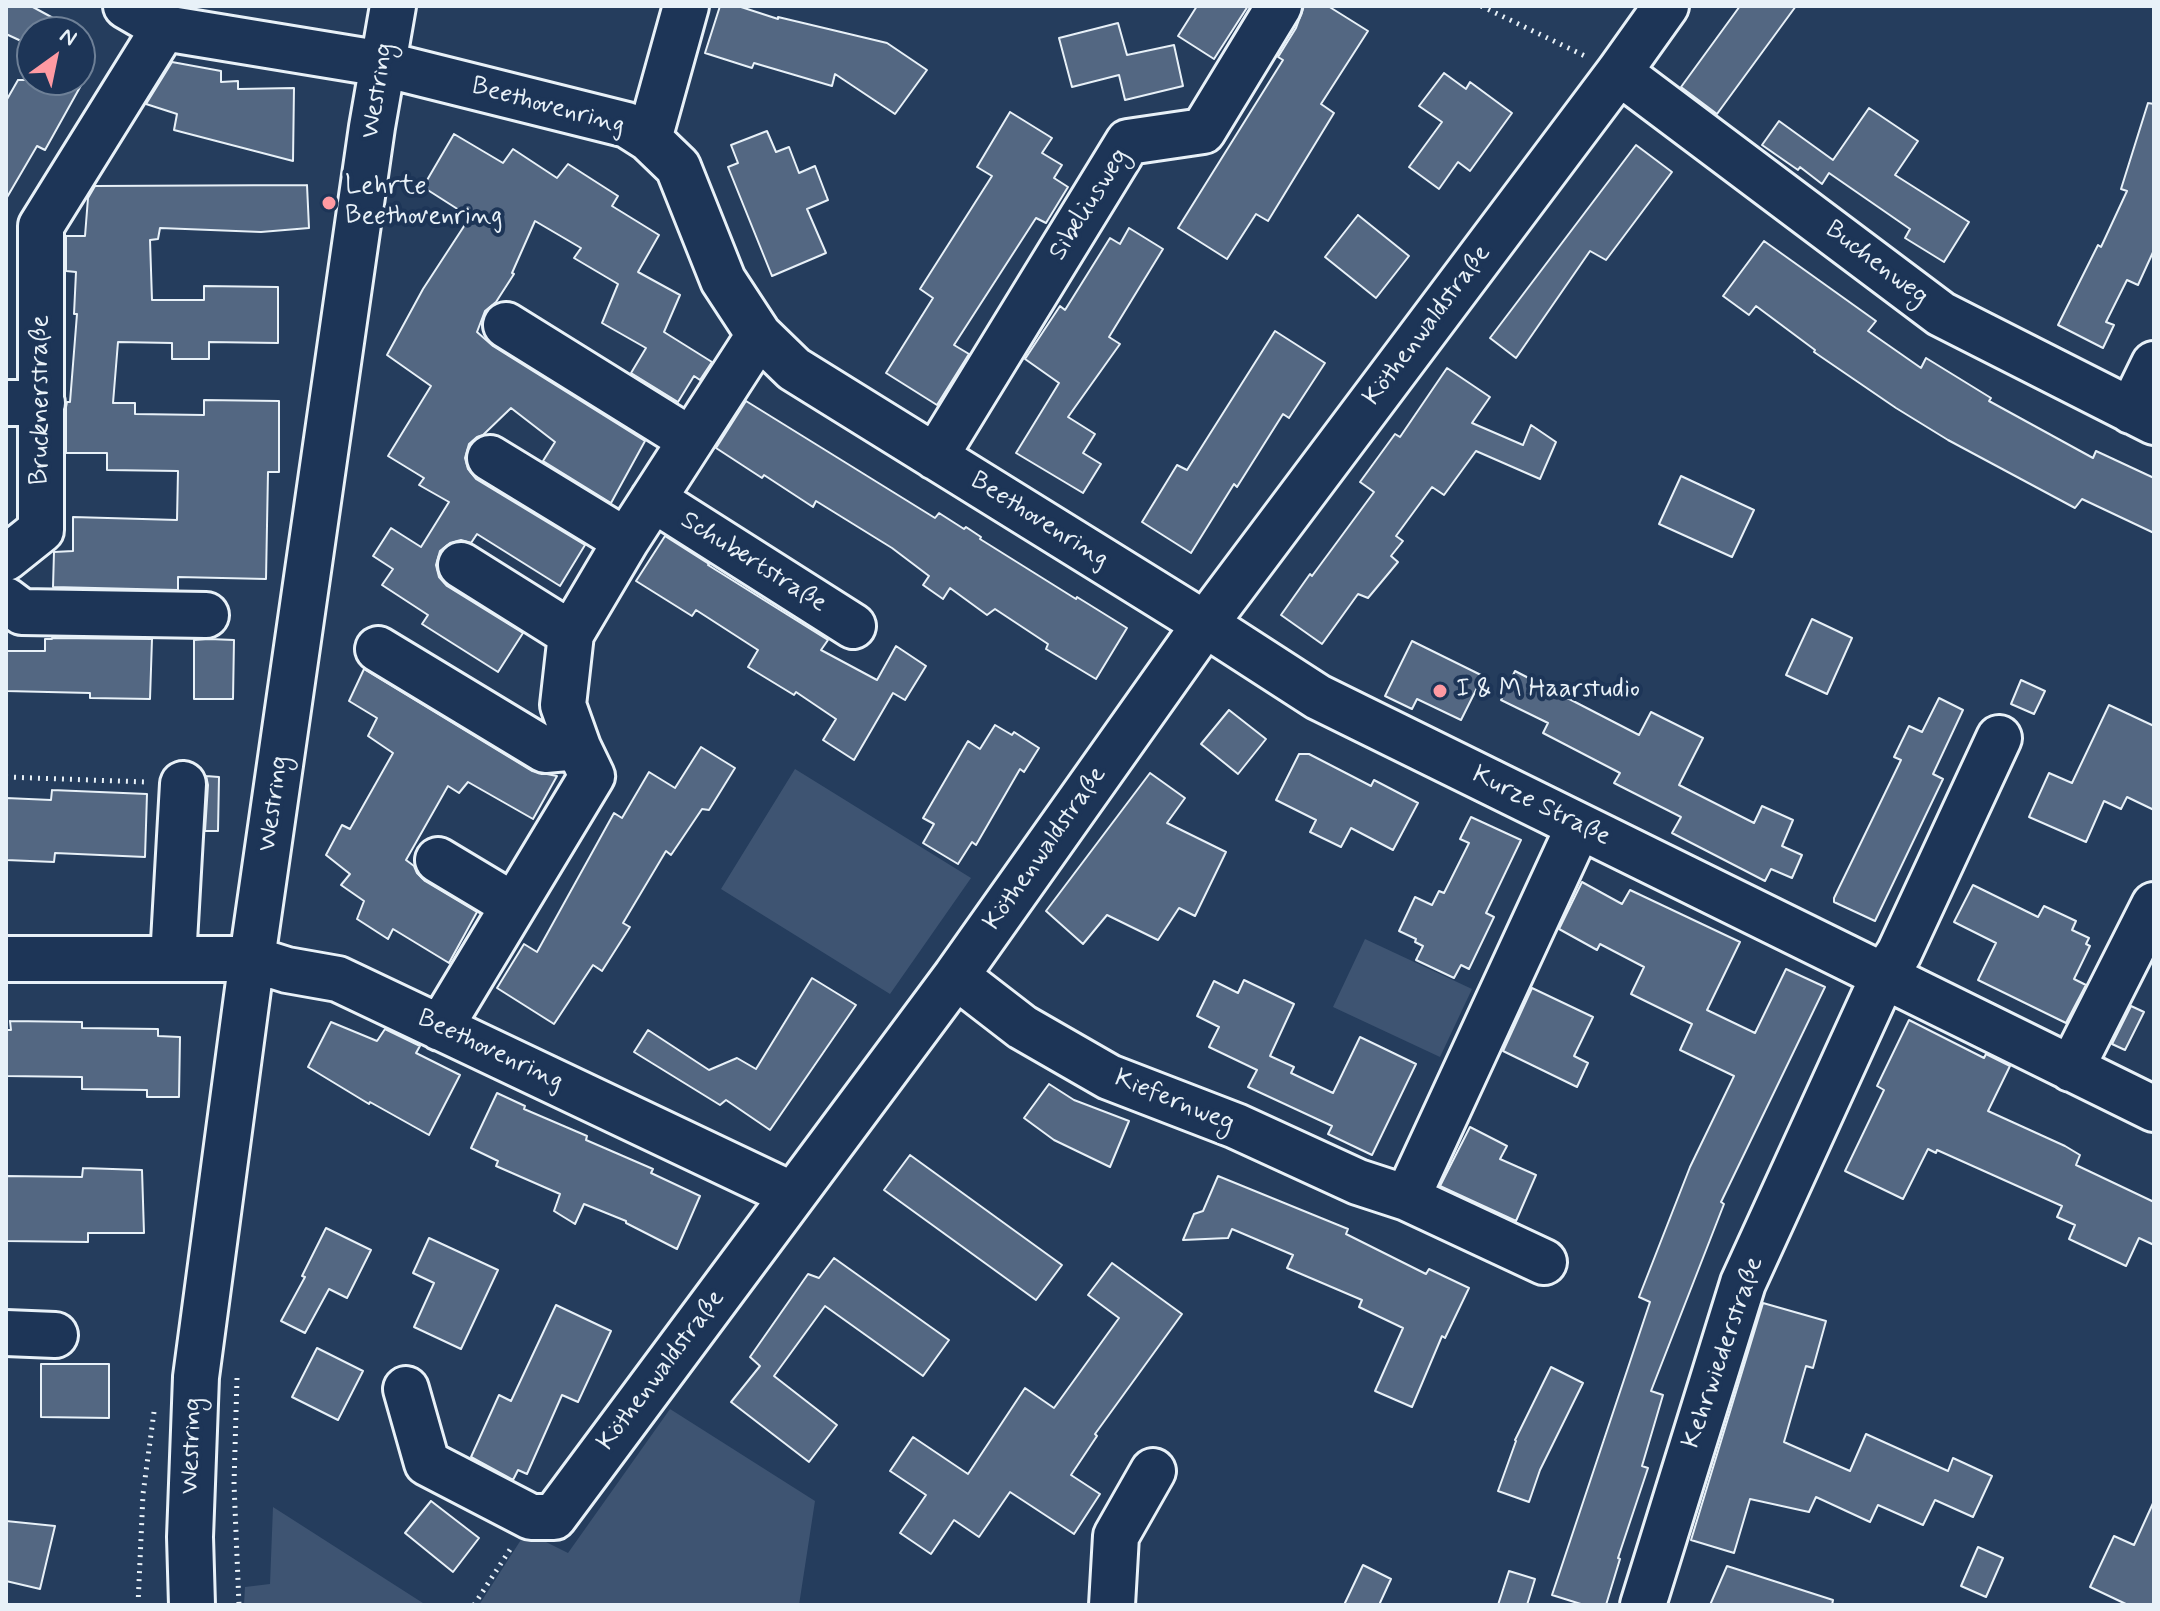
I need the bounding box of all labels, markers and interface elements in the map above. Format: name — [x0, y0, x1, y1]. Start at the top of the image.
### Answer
north arrow — [16, 16, 96, 96]
text: N — [54, 22, 82, 53]
street label: Westring — [356, 41, 402, 141]
street label: Beethovenring — [468, 72, 628, 142]
street label: Sibeliusweg — [1043, 143, 1137, 267]
place label: Lehrte Beethovenring — [345, 172, 503, 234]
marker: Lehrte Beethovenring — [320, 194, 338, 212]
street label: Buchenweg — [1818, 215, 1934, 313]
street label: Köthenwaldstraße — [1357, 239, 1499, 413]
street label: Brucknerstraße — [26, 315, 58, 485]
street label: Beethovenring — [964, 466, 1114, 576]
street label: Schubertstraße — [674, 506, 832, 620]
place label: I & M Haarstudio — [1456, 675, 1640, 707]
marker: I & M Haarstudio — [1431, 682, 1449, 700]
street label: Westring — [253, 754, 297, 854]
street label: Kurze Straße — [1467, 760, 1615, 854]
street label: Köthenwaldstraße — [978, 761, 1114, 937]
street label: Beethovenring — [412, 1004, 568, 1098]
street label: Kiefernweg — [1109, 1064, 1239, 1140]
street label: Kehrwiederstraße — [1677, 1253, 1771, 1453]
street label: Köthenwaldstraße — [591, 1284, 733, 1458]
street label: Westring — [176, 1397, 210, 1495]

